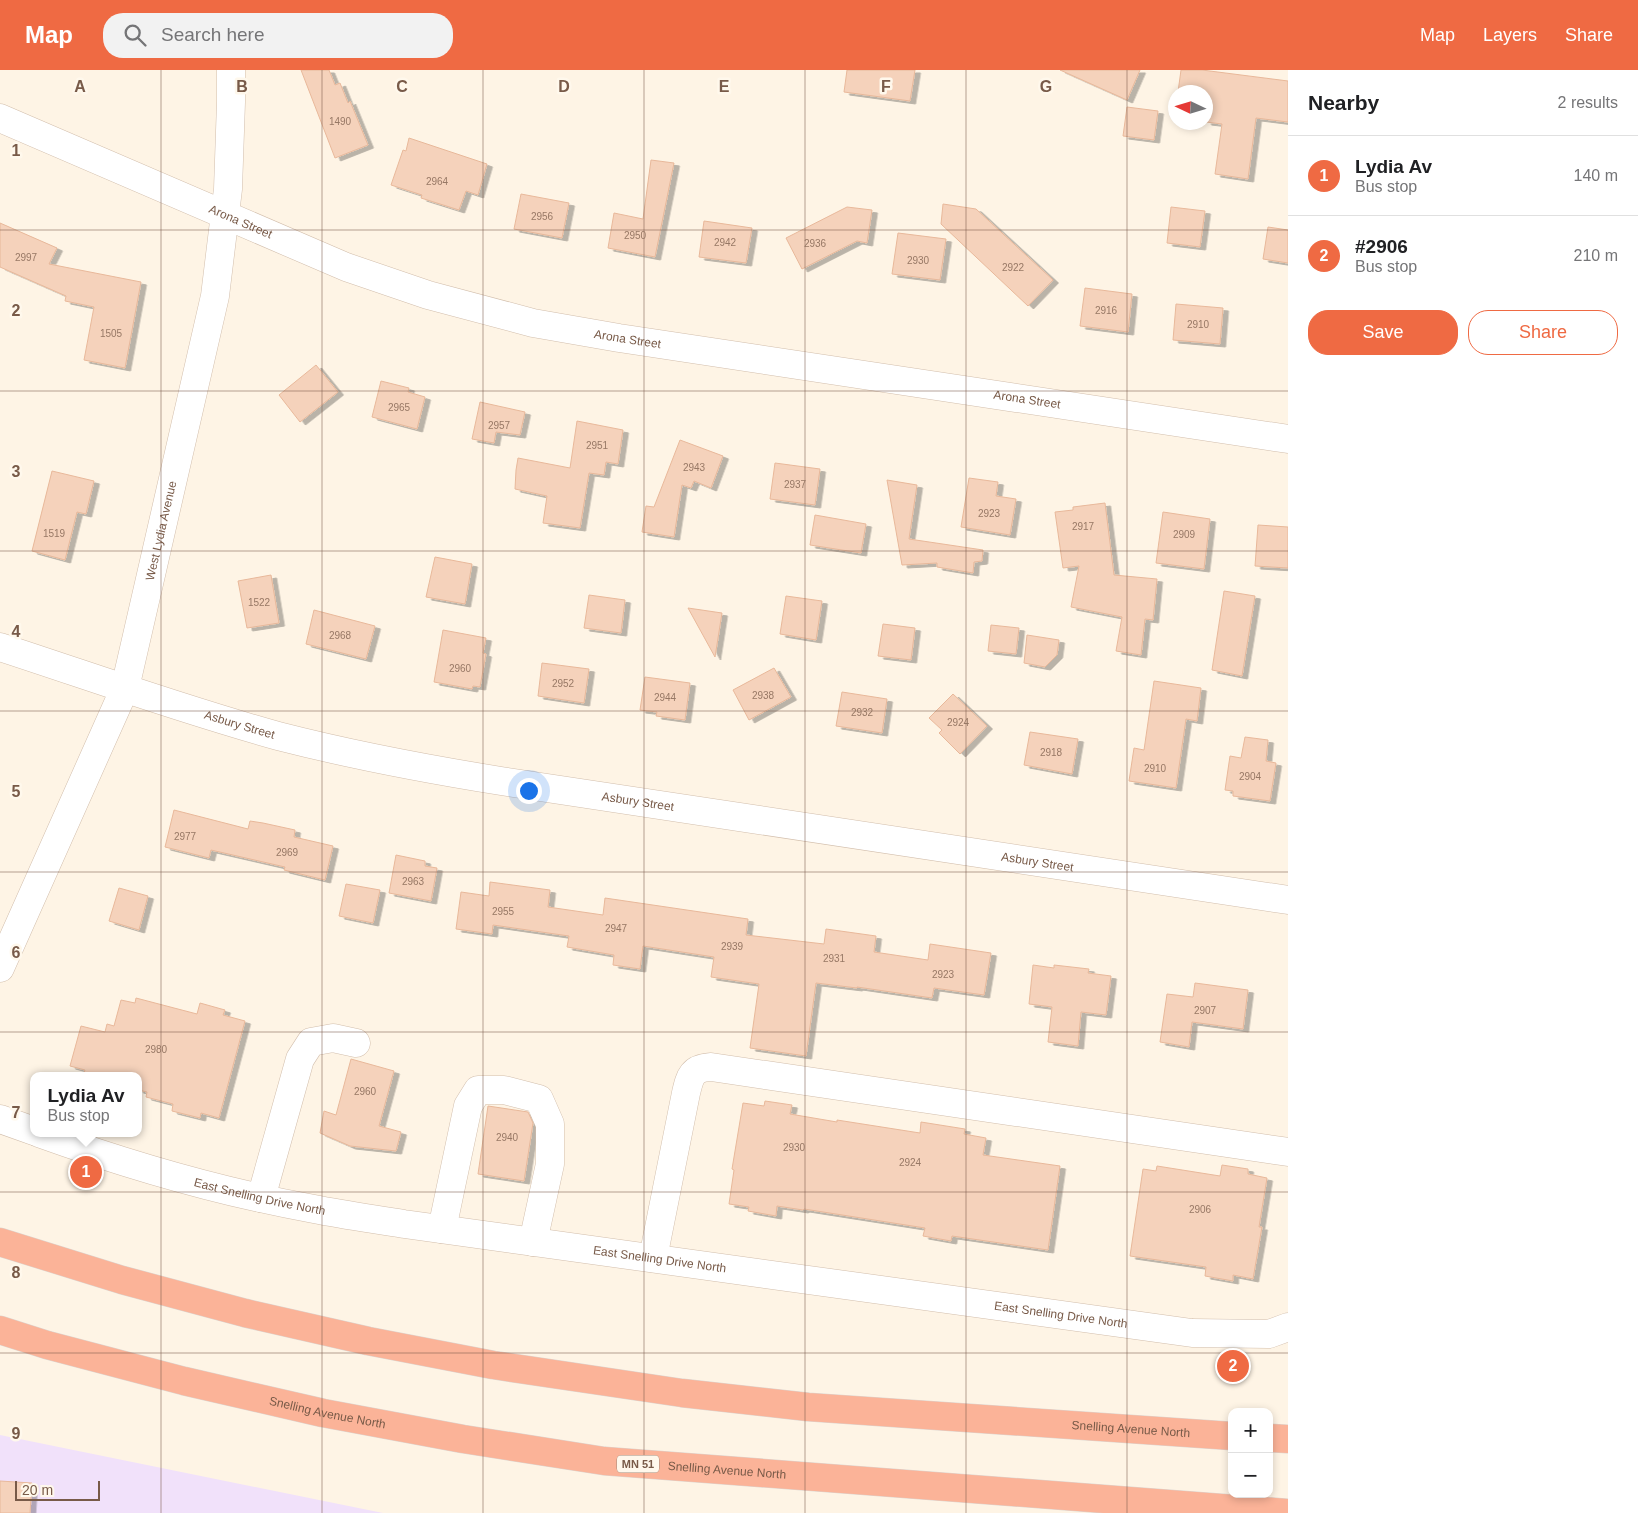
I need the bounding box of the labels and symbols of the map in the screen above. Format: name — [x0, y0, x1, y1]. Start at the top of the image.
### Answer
text: A — [74, 78, 86, 95]
text: B — [236, 78, 248, 95]
text: C — [396, 78, 408, 95]
text: D — [558, 78, 570, 95]
text: E — [719, 78, 730, 95]
text: F — [881, 78, 891, 95]
text: G — [1040, 78, 1052, 95]
north arrow — [1168, 85, 1213, 130]
house number: 1490 — [329, 116, 352, 127]
text: 1 — [12, 142, 21, 159]
house number: 2964 — [426, 176, 449, 187]
street label: Arona Street — [207, 202, 275, 242]
house number: 2956 — [531, 211, 554, 222]
house number: 2950 — [624, 230, 647, 241]
house number: 2942 — [714, 237, 737, 248]
house number: 2936 — [804, 238, 827, 249]
house number: 2997 — [15, 252, 38, 263]
house number: 2930 — [907, 255, 930, 266]
house number: 2922 — [1002, 262, 1025, 273]
text: 2 — [12, 302, 21, 319]
house number: 2916 — [1095, 305, 1118, 316]
house number: 2910 — [1187, 319, 1210, 330]
street label: Arona Street — [593, 327, 663, 351]
house number: 1505 — [100, 328, 123, 339]
street label: Arona Street — [993, 388, 1062, 412]
house number: 2965 — [388, 402, 411, 413]
house number: 2957 — [488, 420, 511, 431]
house number: 2951 — [586, 440, 609, 451]
house number: 2943 — [683, 462, 706, 473]
text: 3 — [12, 463, 21, 480]
street label: West Lydia Avenue — [143, 479, 179, 582]
house number: 2937 — [784, 479, 807, 490]
house number: 2923 — [978, 508, 1001, 519]
house number: 2917 — [1072, 521, 1095, 532]
house number: 1519 — [43, 528, 66, 539]
house number: 2909 — [1173, 529, 1196, 540]
house number: 1522 — [248, 597, 271, 608]
text: 4 — [12, 623, 21, 640]
house number: 2968 — [329, 630, 352, 641]
house number: 2960 — [449, 663, 472, 674]
house number: 2952 — [552, 678, 575, 689]
house number: 2938 — [752, 690, 775, 701]
house number: 2944 — [654, 692, 677, 703]
house number: 2932 — [851, 707, 874, 718]
street label: Asbury Street — [203, 708, 277, 742]
house number: 2924 — [947, 717, 970, 728]
house number: 2918 — [1040, 747, 1063, 758]
house number: 2910 — [1144, 763, 1167, 774]
house number: 2904 — [1239, 771, 1262, 782]
your location — [516, 778, 542, 804]
text: 5 — [12, 783, 21, 800]
street label: Asbury Street — [601, 789, 676, 814]
house number: 2977 — [174, 831, 197, 842]
house number: 2969 — [276, 847, 299, 858]
street label: Asbury Street — [1000, 850, 1075, 875]
house number: 2963 — [402, 876, 425, 887]
house number: 2955 — [492, 906, 515, 917]
house number: 2947 — [605, 923, 628, 934]
house number: 2939 — [721, 941, 744, 952]
text: 6 — [12, 944, 21, 961]
house number: 2931 — [823, 953, 846, 964]
house number: 2923 — [932, 969, 955, 980]
house number: 2907 — [1194, 1005, 1217, 1016]
house number: 2980 — [145, 1044, 168, 1055]
house number: 2960 — [354, 1086, 377, 1097]
text: 7 — [12, 1104, 21, 1121]
house number: 2940 — [496, 1132, 519, 1143]
house number: 2930 — [783, 1142, 806, 1153]
pin: 1 — [70, 1153, 102, 1191]
house number: 2924 — [899, 1157, 922, 1168]
street label: East Snelling Drive North — [192, 1175, 327, 1218]
house number: 2906 — [1189, 1204, 1212, 1215]
street label: East Snelling Drive North — [592, 1243, 727, 1276]
text: 8 — [12, 1264, 21, 1281]
street label: East Snelling Drive North — [993, 1299, 1128, 1331]
pin: 2 — [1217, 1347, 1249, 1385]
street label: Snelling Avenue North — [268, 1394, 387, 1432]
street label: Snelling Avenue North — [1071, 1418, 1191, 1440]
text: 9 — [12, 1425, 21, 1442]
road number: MN 51 — [617, 1456, 659, 1472]
street label: Snelling Avenue North — [667, 1459, 787, 1482]
scale bar — [15, 1478, 100, 1501]

